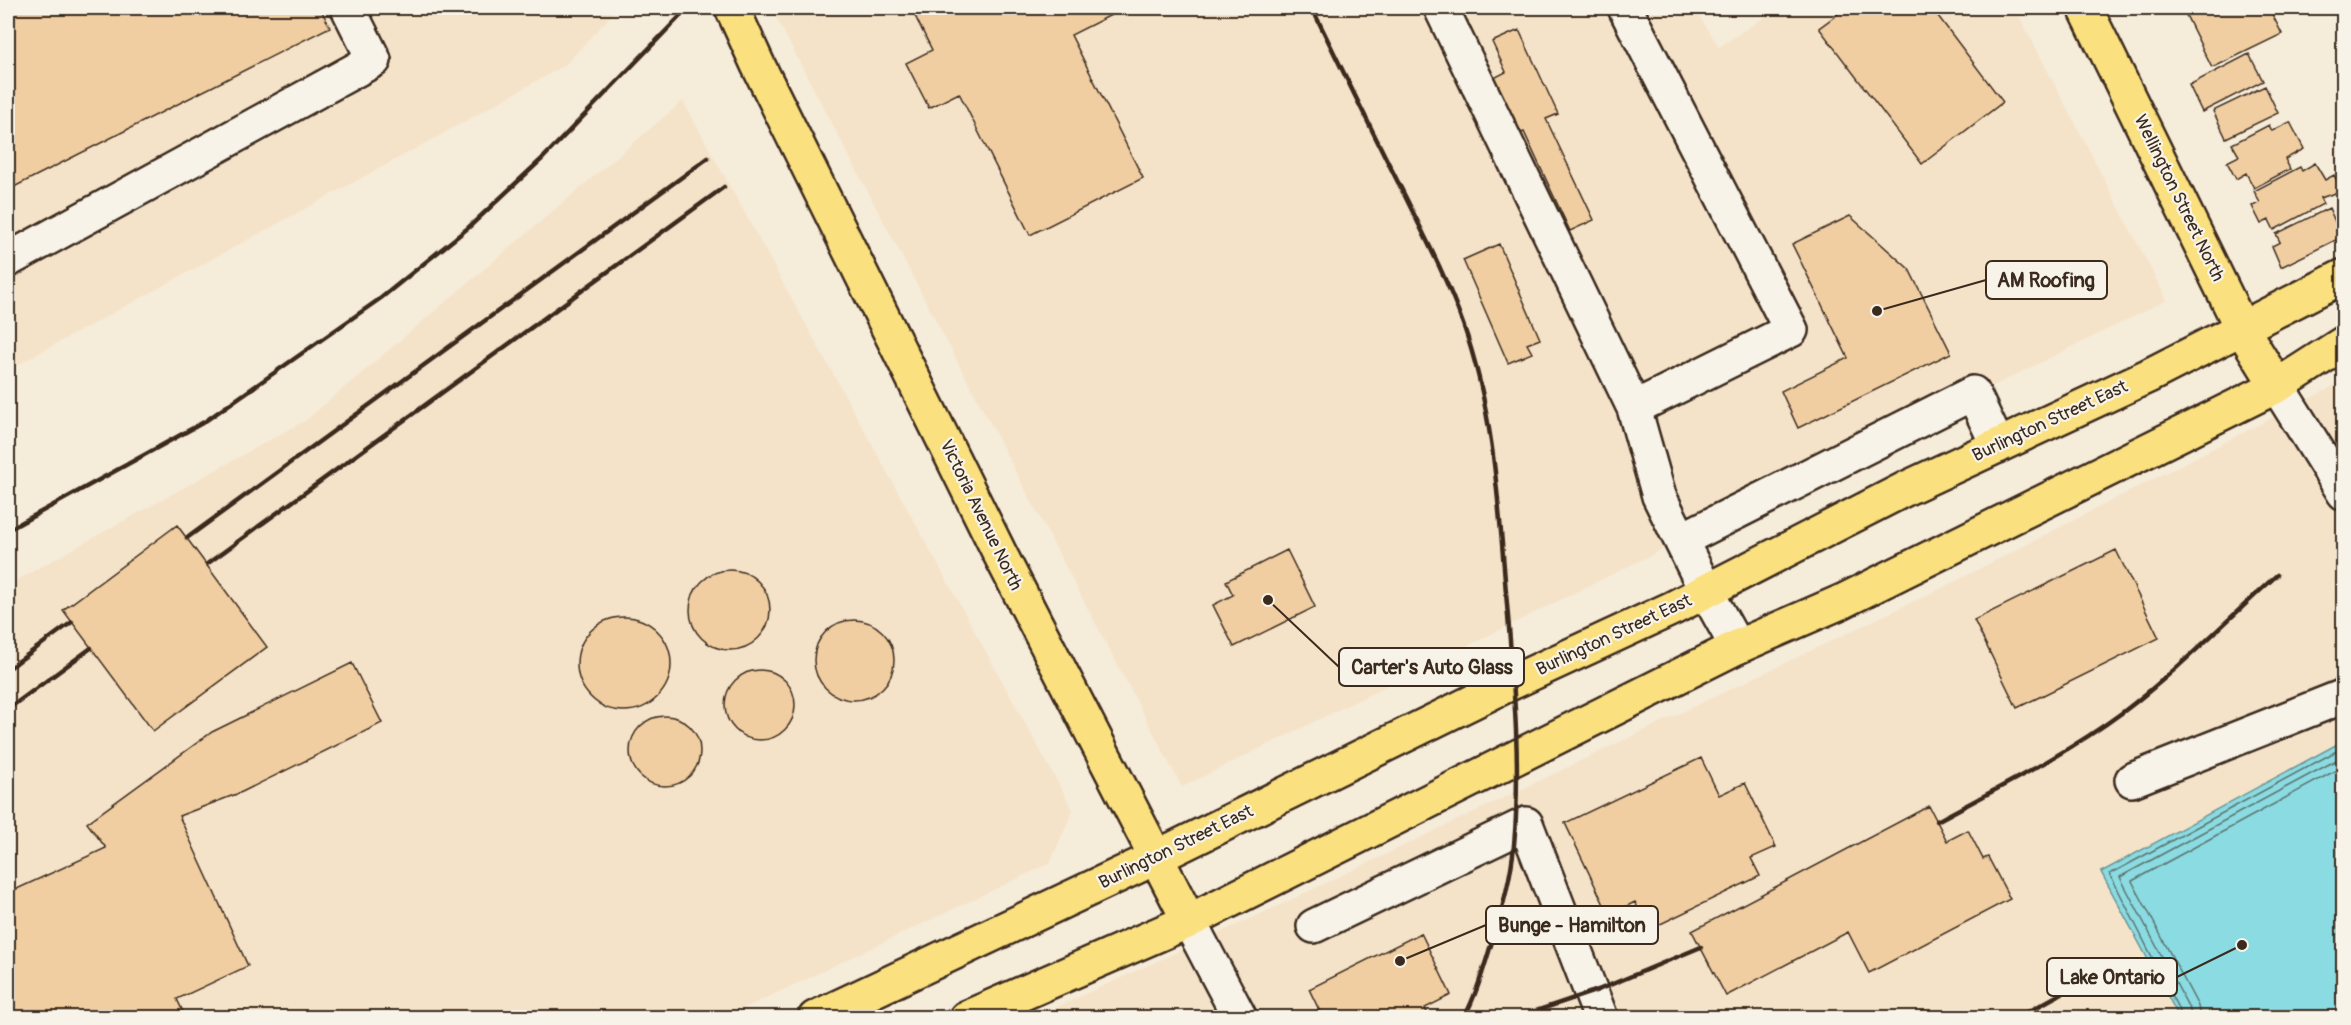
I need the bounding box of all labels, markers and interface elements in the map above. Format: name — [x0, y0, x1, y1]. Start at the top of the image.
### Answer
street label: Wellington Street North — [2129, 111, 2229, 285]
callout: AM Roofing — [1986, 261, 2107, 299]
text: AM Roofing — [1997, 268, 2095, 293]
street label: Burlington Street East — [1969, 375, 2132, 467]
street label: Victoria Avenue North — [934, 436, 1028, 594]
street label: Burlington Street East — [1533, 589, 1696, 681]
callout: Carter's Auto Glass — [1339, 648, 1524, 686]
text: Carter's Auto Glass — [1351, 655, 1513, 680]
street label: Burlington Street East — [1095, 799, 1258, 894]
callout: Bunge - Hamilton — [1486, 906, 1658, 944]
text: Bunge - Hamilton — [1498, 913, 1646, 938]
callout: Lake Ontario — [2047, 958, 2177, 996]
text: Lake Ontario — [2059, 965, 2165, 990]

